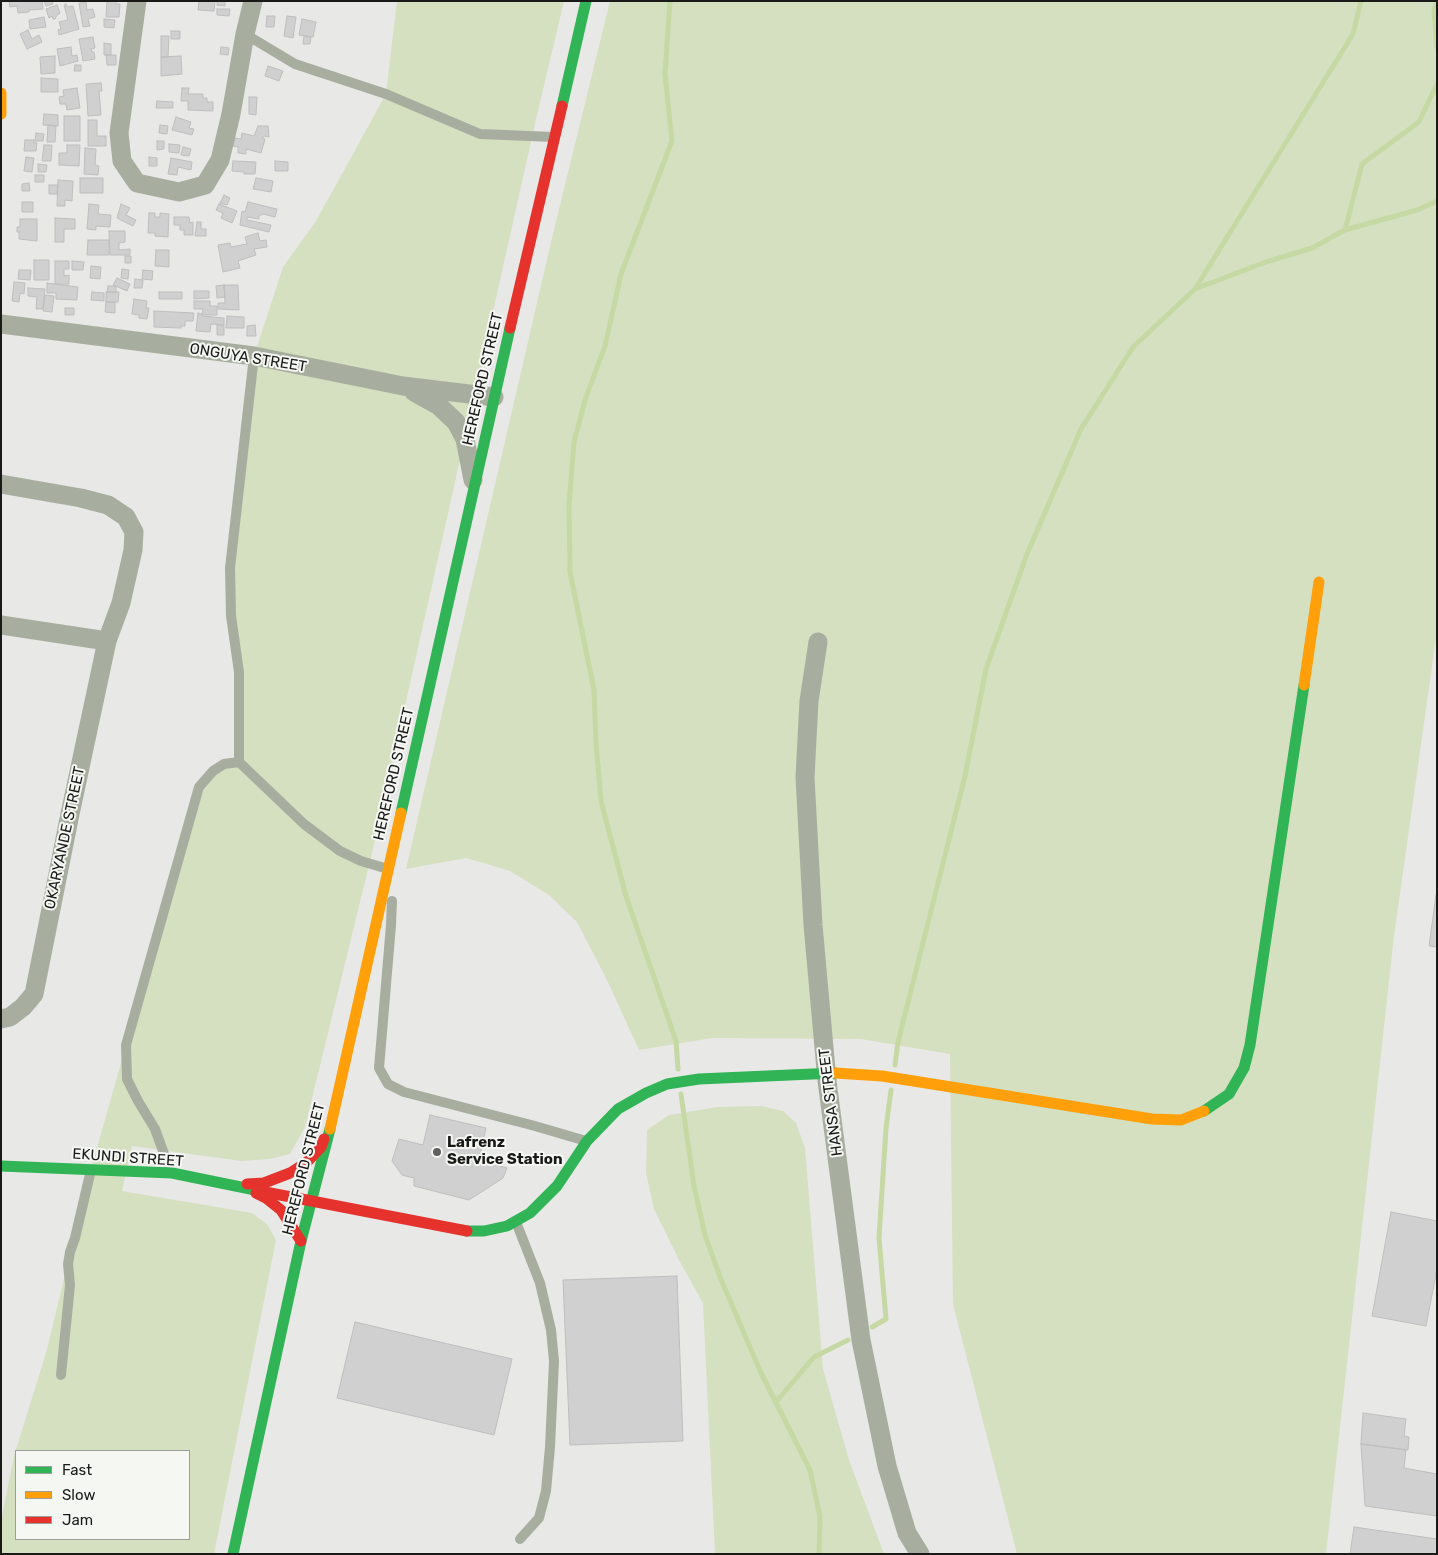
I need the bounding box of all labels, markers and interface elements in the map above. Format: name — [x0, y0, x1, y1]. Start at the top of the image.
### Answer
street label: HEREFORD STREET — [459, 311, 507, 447]
street label: ONGUYA STREET — [188, 340, 308, 376]
street label: HEREFORD STREET — [370, 706, 418, 842]
street label: OKARYANDE STREET — [41, 765, 89, 911]
street label: HANSA STREET — [815, 1047, 847, 1157]
street label: HEREFORD STREET — [279, 1101, 329, 1237]
place label: Lafrenz Service Station — [447, 1134, 563, 1169]
street label: EKUNDI STREET — [72, 1145, 184, 1171]
marker: Lafrenz Service Station — [431, 1146, 443, 1158]
legend — [15, 1450, 190, 1540]
text: Fast — [62, 1461, 92, 1479]
text: Slow — [62, 1486, 95, 1504]
text: Jam — [62, 1511, 93, 1529]

